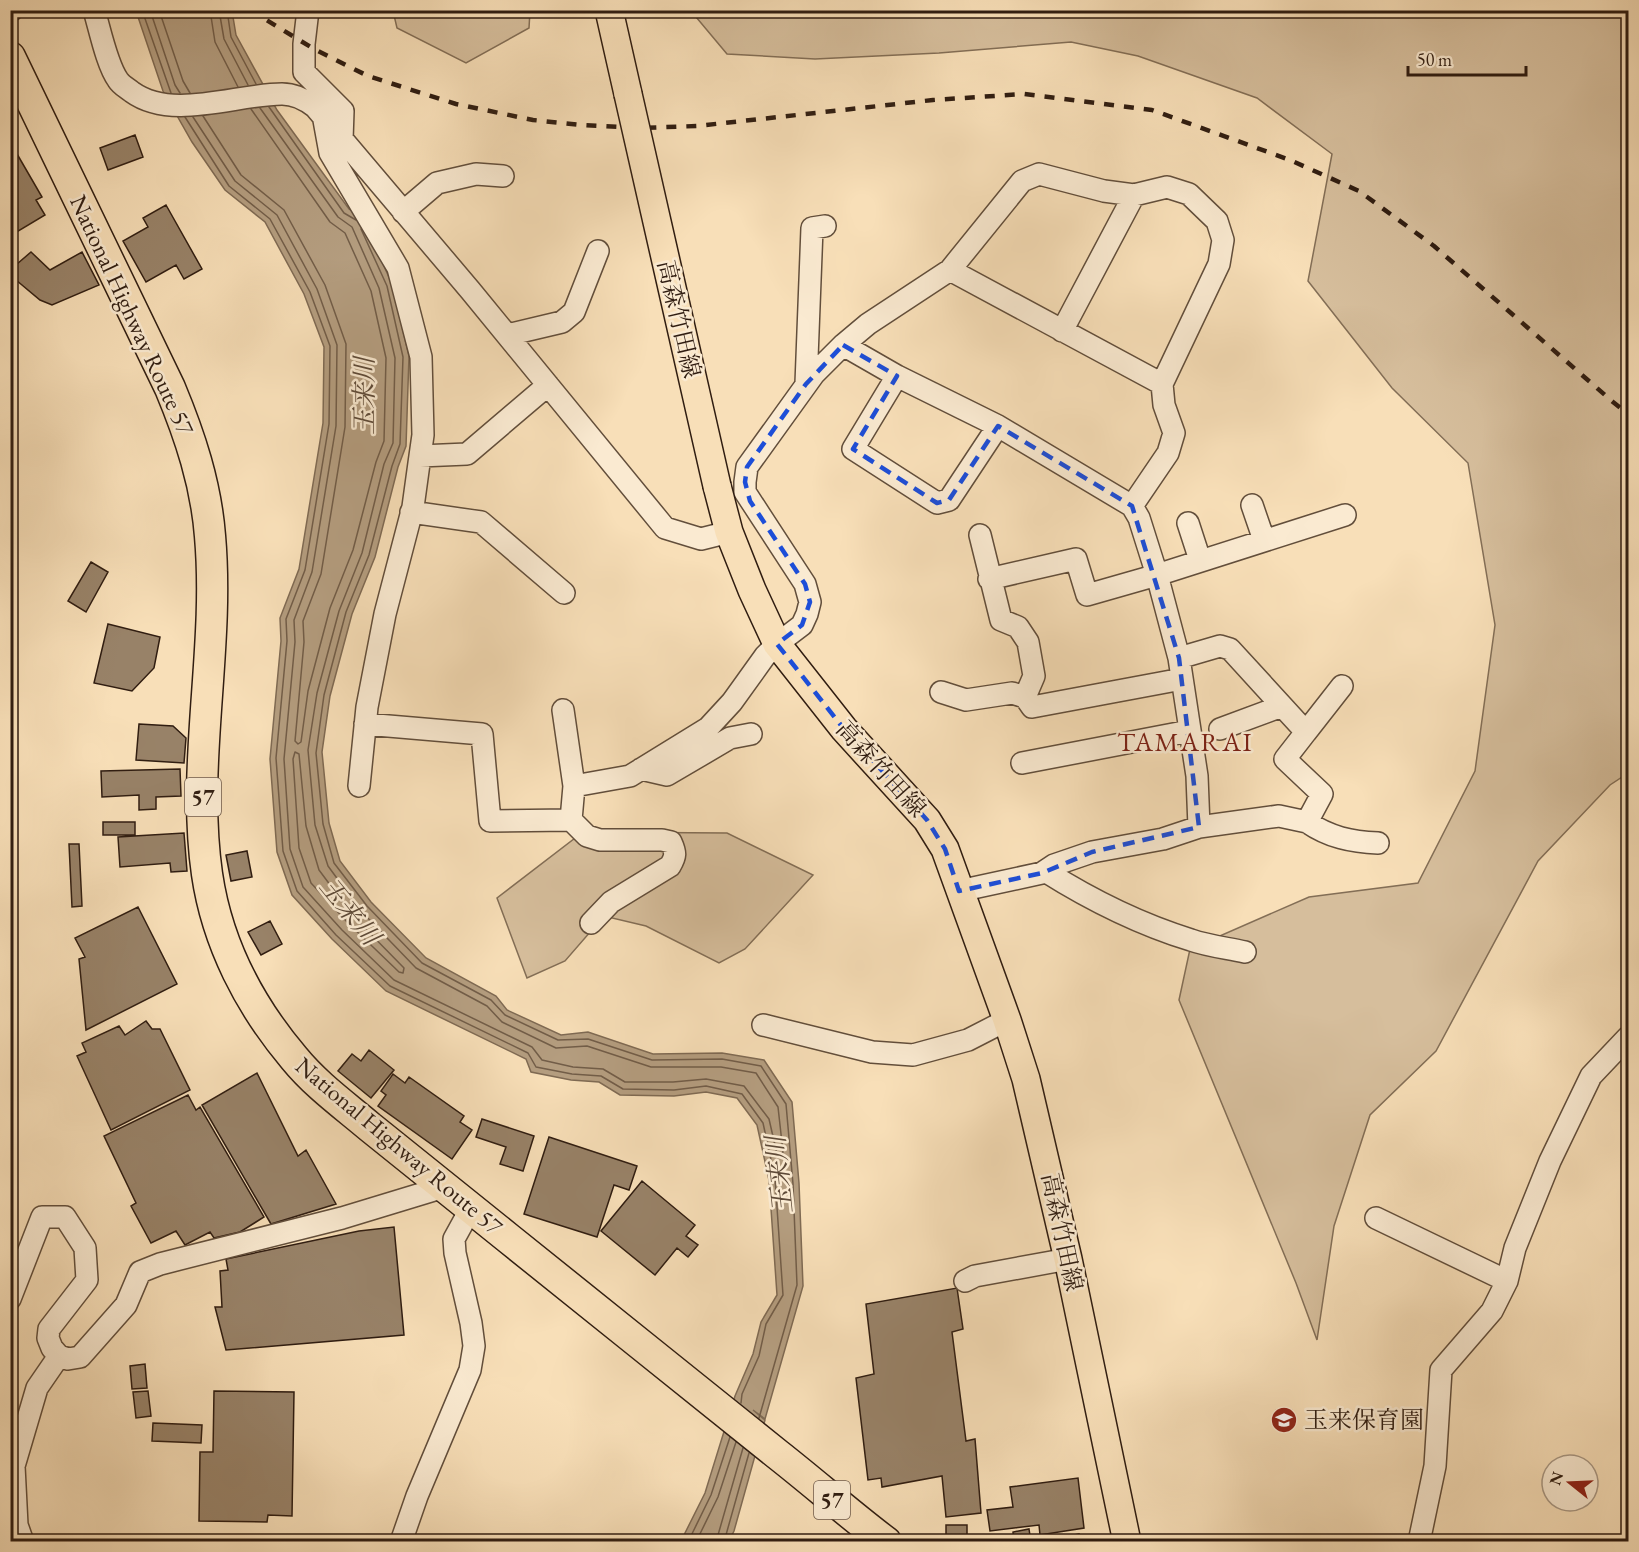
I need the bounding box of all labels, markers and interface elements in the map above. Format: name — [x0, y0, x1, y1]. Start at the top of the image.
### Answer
scale bar — [1408, 39, 1526, 77]
text: 50 m — [1417, 48, 1452, 71]
street label: National Highway Route 57 — [63, 190, 202, 440]
street label: 高森竹田線 — [651, 257, 708, 381]
water label: 玉来川 — [347, 354, 381, 435]
street label: 高森竹田線 — [830, 714, 933, 824]
district label: TAMARAI — [1117, 724, 1253, 759]
road number: 57 — [185, 778, 221, 816]
water label: 玉来川 — [312, 870, 390, 954]
street label: National Highway Route 57 — [289, 1050, 510, 1242]
water label: 玉来川 — [758, 1131, 800, 1216]
street label: 高森竹田線 — [1035, 1170, 1090, 1294]
place label: 玉来保育園 — [1304, 1404, 1424, 1435]
school or university icon: 玉来保育園 — [1269, 1405, 1299, 1435]
north arrow — [1540, 1453, 1600, 1513]
text: N — [1544, 1469, 1568, 1488]
road number: 57 — [814, 1481, 850, 1519]

